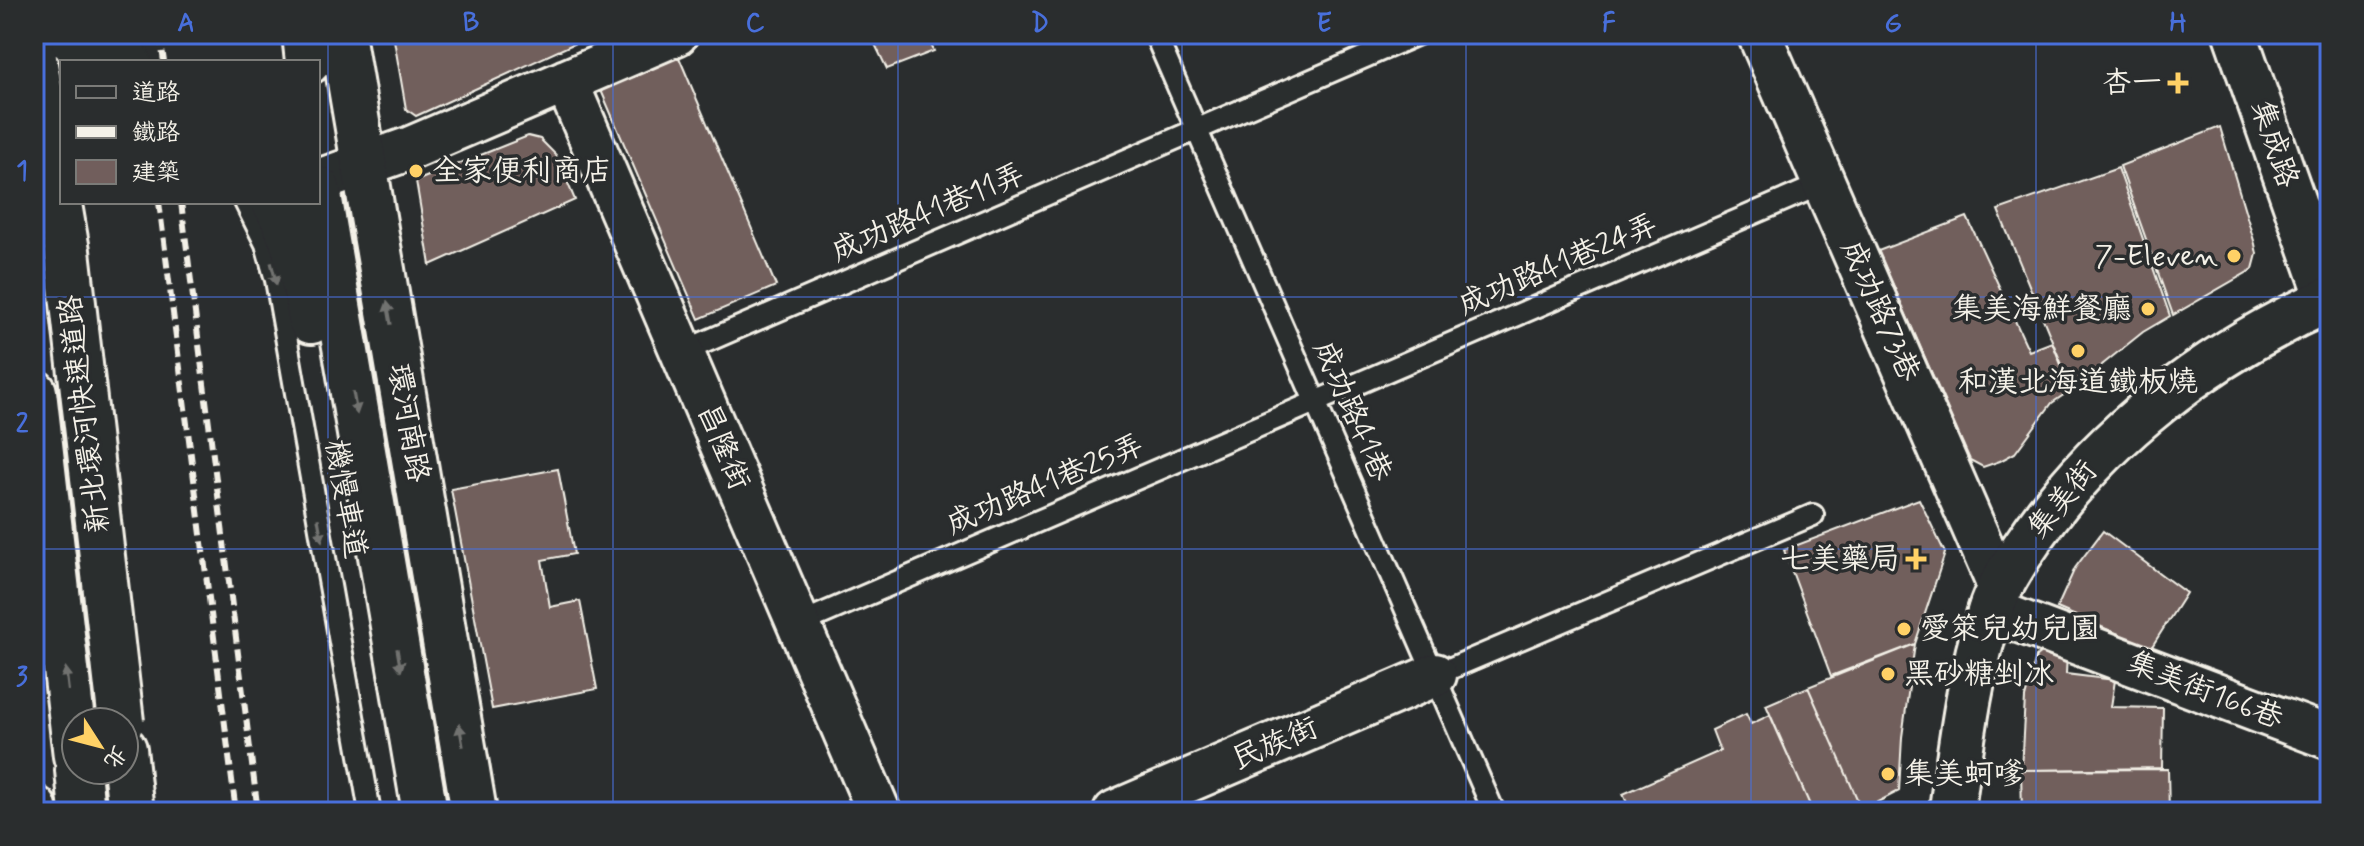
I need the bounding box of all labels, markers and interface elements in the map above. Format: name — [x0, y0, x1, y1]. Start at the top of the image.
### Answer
text: A — [177, 7, 195, 41]
text: B — [463, 7, 479, 41]
text: C — [746, 7, 765, 41]
text: D — [1031, 7, 1049, 41]
text: E — [1316, 7, 1332, 41]
text: F — [1602, 7, 1616, 41]
text: G — [1884, 7, 1902, 41]
text: H — [2170, 7, 2187, 41]
legend — [60, 60, 320, 204]
place label: 杏一 — [2102, 64, 2162, 103]
marker: 杏一 — [2169, 74, 2187, 92]
text: 道路 — [132, 78, 180, 109]
street label: 集成路 — [2241, 95, 2307, 193]
text: 鐵路 — [132, 118, 180, 149]
place label: 全家便利商店 — [432, 152, 612, 191]
text: 1 — [16, 155, 28, 189]
street label: 成功路41巷11弄 — [825, 155, 1031, 271]
text: 建築 — [132, 158, 180, 189]
marker: 全家便利商店 — [407, 162, 425, 180]
street label: 成功路41巷24弄 — [1452, 205, 1664, 325]
street label: 成功路73巷 — [1831, 234, 1929, 388]
place label: 7-Eleven — [2095, 237, 2218, 276]
marker: 7-Eleven — [2225, 247, 2243, 265]
one-way arrow — [268, 261, 280, 286]
place label: 集美海鮮餐廳 — [1952, 290, 2132, 329]
street label: 新北環河快速道路 — [51, 293, 119, 535]
one-way arrow — [383, 300, 395, 325]
marker: 集美海鮮餐廳 — [2139, 300, 2157, 318]
street label: 成功路41巷 — [1304, 334, 1400, 488]
marker: 和漢北海道鐵板燒 — [2069, 342, 2087, 360]
street label: 環河南路 — [378, 361, 438, 485]
place label: 和漢北海道鐵板燒 — [1958, 363, 2198, 402]
one-way arrow — [349, 391, 362, 416]
street label: 昌隆街 — [687, 398, 759, 496]
text: 2 — [16, 408, 29, 442]
street label: 成功路41巷25弄 — [940, 426, 1150, 544]
street label: 機慢車道 — [315, 437, 375, 561]
street label: 集美街 — [2020, 453, 2106, 547]
one-way arrow — [314, 518, 327, 543]
place label: 七美藥局 — [1780, 540, 1900, 579]
marker: 七美藥局 — [1907, 550, 1925, 568]
place label: 愛箂兒幼兒園 — [1920, 610, 2100, 649]
marker: 愛箂兒幼兒園 — [1895, 620, 1913, 638]
street label: 集美街166巷 — [2121, 643, 2289, 739]
one-way arrow — [393, 647, 406, 672]
place label: 黑砂糖剉冰 — [1904, 655, 2054, 694]
text: 3 — [16, 661, 28, 695]
marker: 黑砂糖剉冰 — [1879, 665, 1897, 683]
one-way arrow — [60, 666, 73, 691]
north arrow — [60, 706, 140, 786]
street label: 民族街 — [1226, 708, 1324, 780]
one-way arrow — [454, 722, 466, 747]
text: 北 — [97, 739, 132, 774]
place label: 集美蚵嗲 — [1904, 755, 2024, 794]
marker: 集美蚵嗲 — [1879, 765, 1897, 783]

